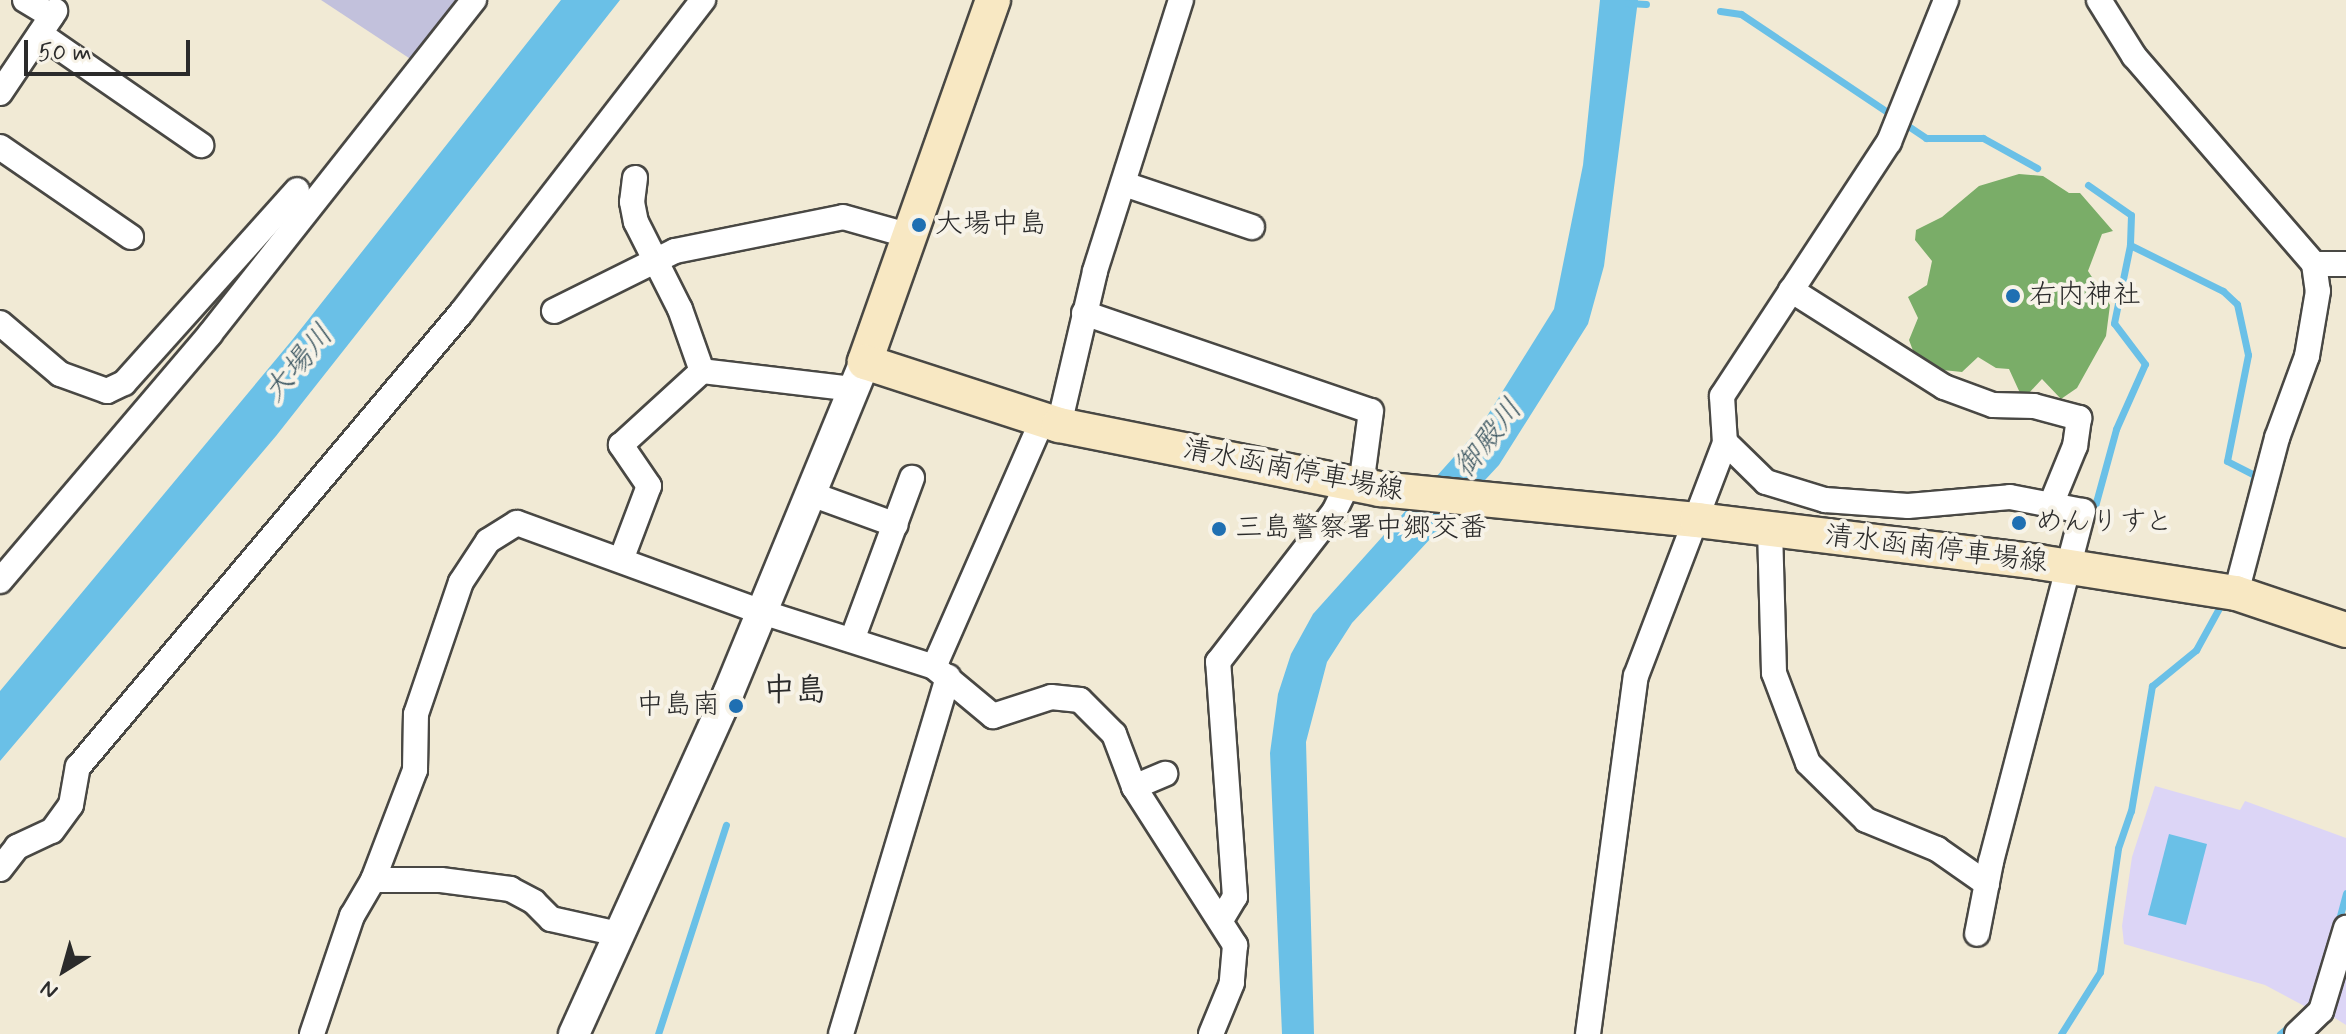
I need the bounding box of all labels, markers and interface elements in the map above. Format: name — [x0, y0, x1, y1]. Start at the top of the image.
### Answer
scale bar — [28, 24, 194, 74]
text: 50 m — [38, 38, 92, 69]
place label: 大場中島 — [935, 208, 1047, 242]
marker: 大場中島 — [910, 216, 928, 234]
place label: 右内神社 — [2029, 279, 2141, 313]
marker: 右内神社 — [2004, 287, 2022, 305]
water label: 大場川 — [256, 318, 342, 410]
water label: 御殿川 — [1447, 392, 1531, 486]
street label: 清水函南停車場線 — [1180, 433, 1406, 509]
place label: めんりすと — [2035, 506, 2175, 540]
place label: 三島警察署中郷交番 — [1235, 512, 1487, 546]
marker: めんりすと — [2010, 514, 2028, 532]
marker: 三島警察署中郷交番 — [1210, 520, 1228, 538]
street label: 清水函南停車場線 — [1823, 520, 2049, 580]
district label: 中島 — [763, 672, 827, 710]
place label: 中島南 — [636, 689, 720, 723]
marker: 中島南 — [727, 697, 745, 715]
north arrow — [24, 930, 104, 1010]
text: N — [35, 974, 64, 1005]

